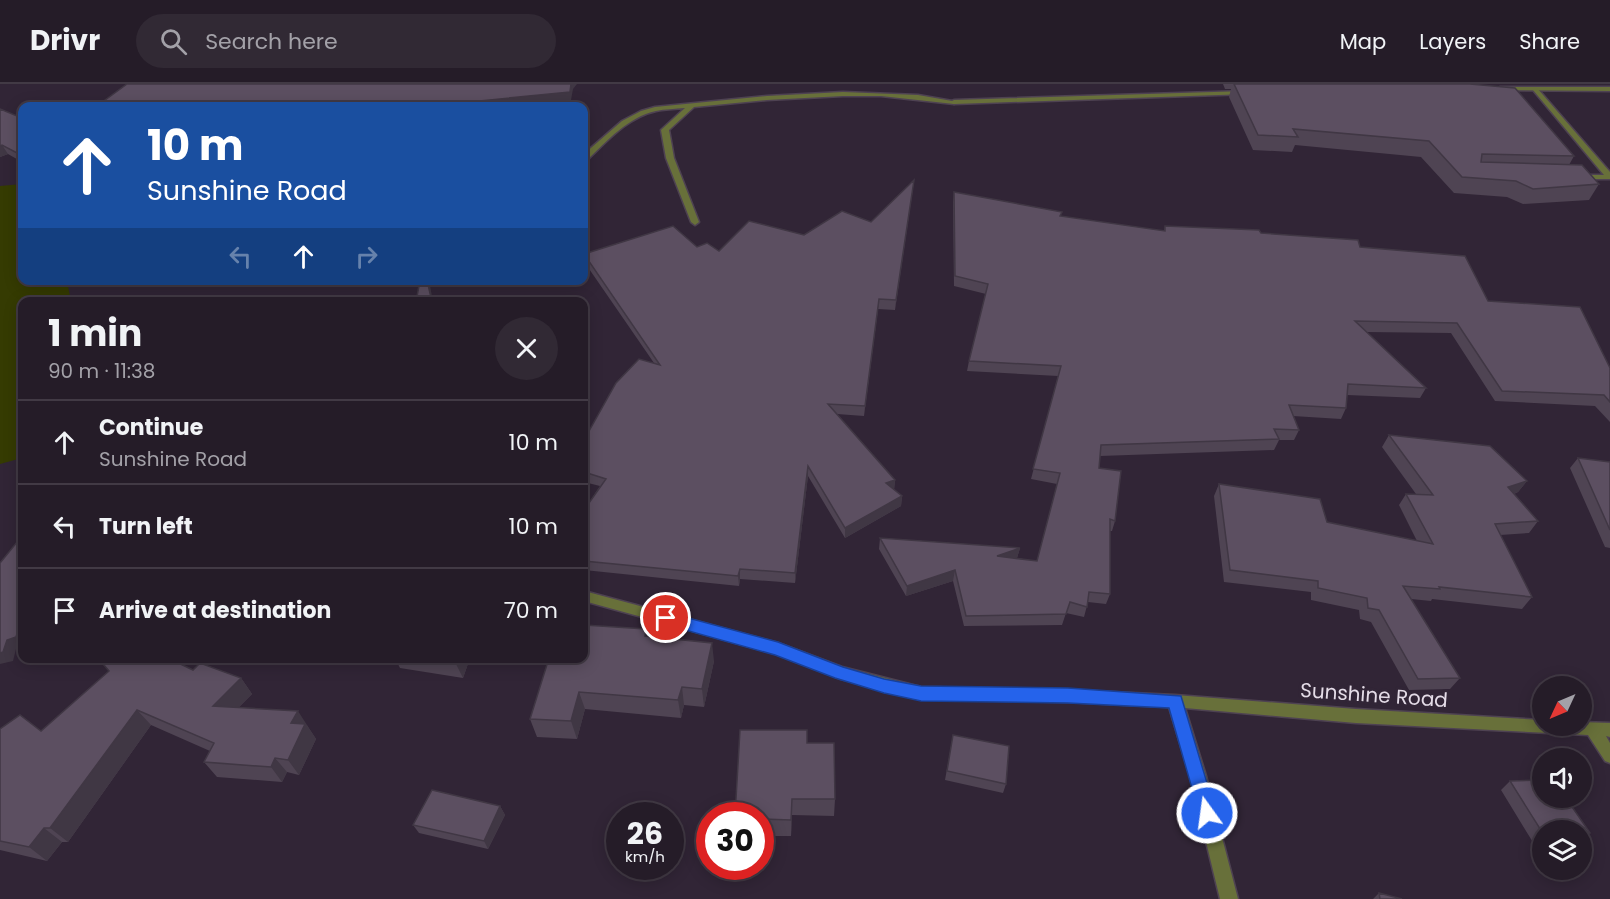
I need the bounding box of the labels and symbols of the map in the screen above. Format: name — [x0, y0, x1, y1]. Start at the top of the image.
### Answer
pin — [640, 592, 691, 643]
street label: Sunshine Road — [1299, 676, 1449, 714]
north arrow — [1532, 676, 1592, 736]
position arrow — [1175, 781, 1239, 845]
speed limit sign: 30 — [696, 802, 774, 880]

